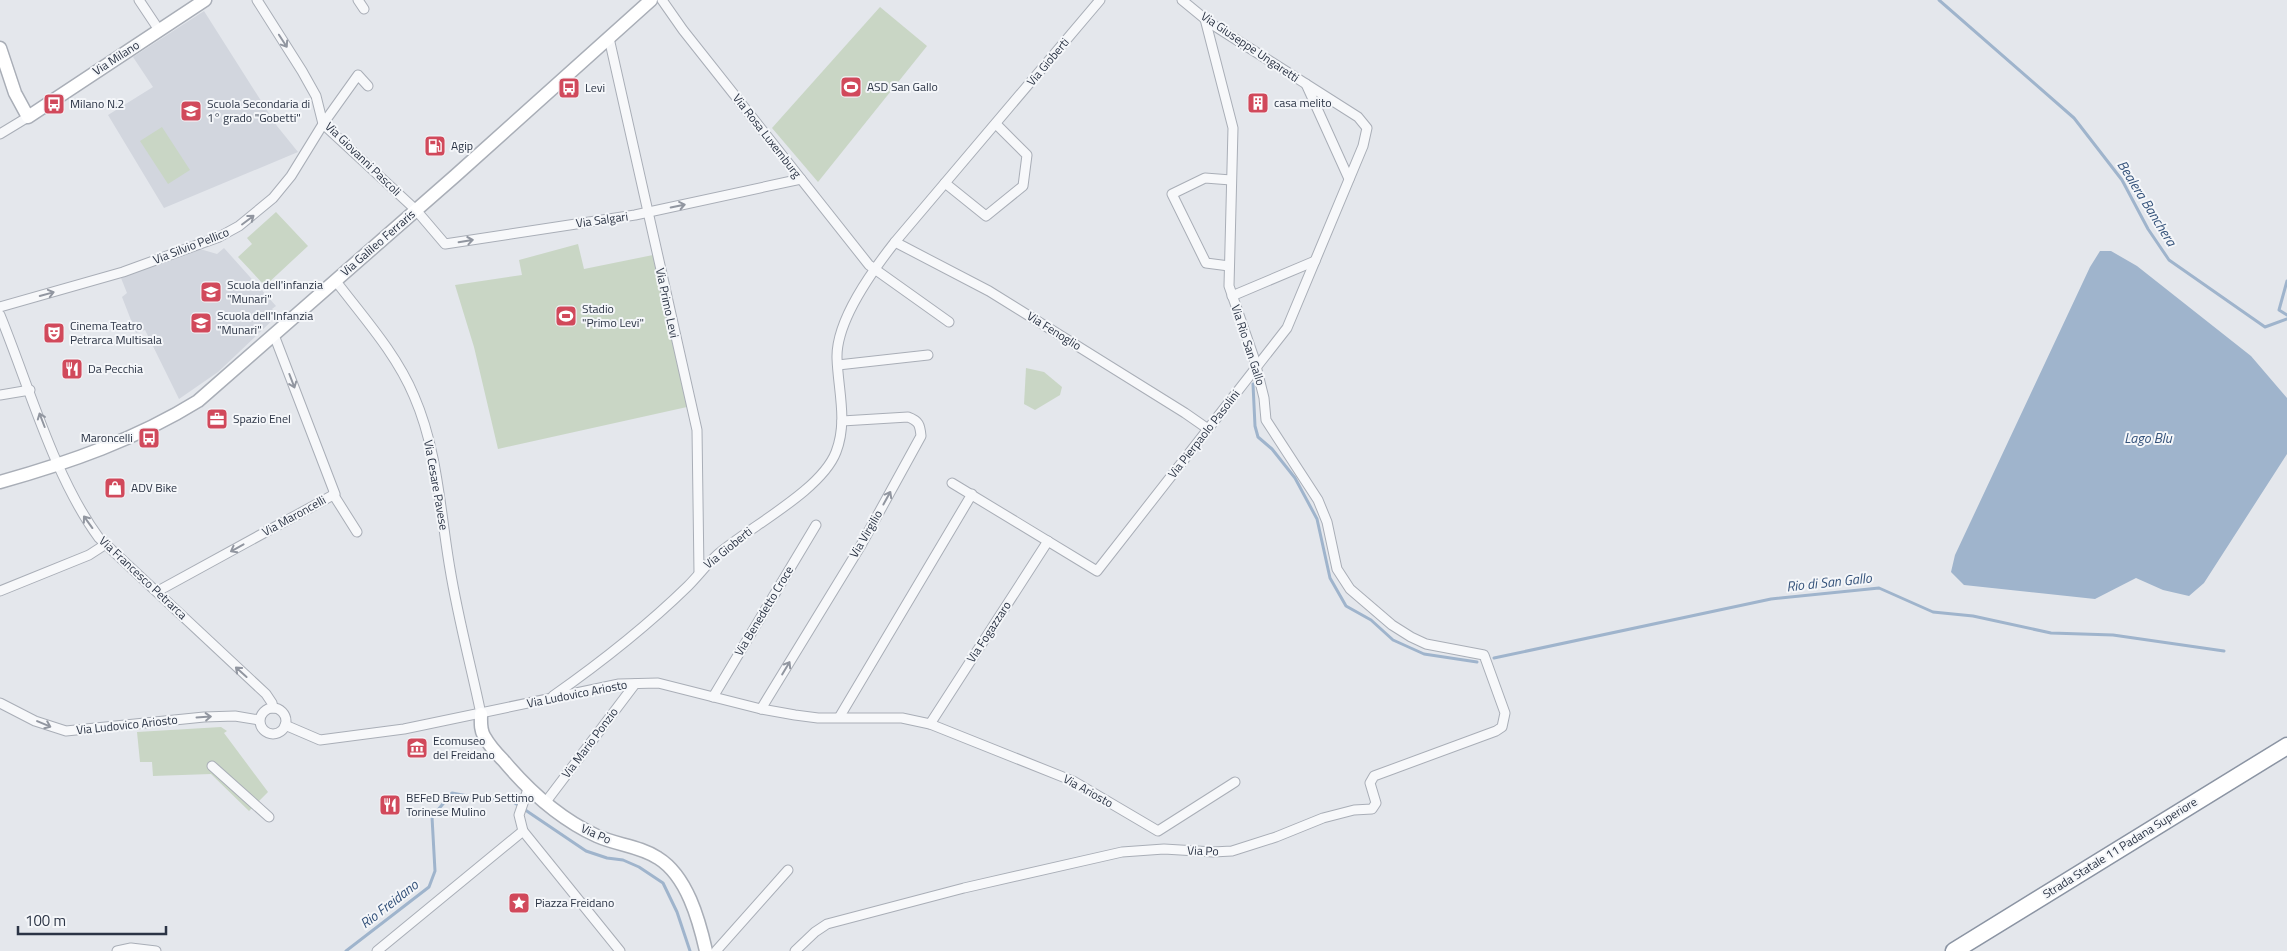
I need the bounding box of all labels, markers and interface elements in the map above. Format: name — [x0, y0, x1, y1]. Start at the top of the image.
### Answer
street label: Via Giuseppe Ungaretti — [1197, 7, 1303, 87]
street label: Via Gioberti — [1022, 33, 1074, 90]
one-way arrow — [278, 34, 288, 48]
street label: Via Milano — [89, 35, 143, 80]
sports icon: ASD San Gallo — [839, 75, 863, 99]
bus stop icon: Levi — [557, 76, 581, 100]
place label: ASD San Gallo — [867, 77, 938, 96]
place label: Levi — [585, 78, 605, 97]
street label: Via Rosa Luxemburg — [728, 89, 806, 182]
building icon: casa melito — [1246, 91, 1270, 115]
bus stop icon: Milano N.2 — [42, 92, 66, 116]
place label: casa melito — [1274, 93, 1332, 112]
place label: Milano N.2 — [70, 94, 124, 113]
place label: Scuola Secondaria di 1° grado "Gobetti" — [207, 94, 310, 127]
school or university icon: Scuola Secondaria di 1° grado "Gobetti" — [179, 99, 203, 123]
street label: Via Giovanni Pascoli — [321, 117, 406, 200]
fuel station icon: Agip — [423, 134, 447, 158]
place label: Agip — [451, 136, 473, 155]
water label: Bealera Banchera — [2113, 156, 2183, 251]
one-way arrow — [670, 201, 686, 210]
street label: Via Galileo Ferraris — [336, 204, 420, 281]
street label: Via Salgari — [575, 206, 629, 233]
one-way arrow — [241, 215, 255, 225]
street label: Via Silvio Pellico — [150, 222, 232, 269]
one-way arrow — [458, 235, 474, 245]
street label: Via Primo Levi — [651, 266, 684, 340]
place label: Scuola dell'infanzia "Munari" — [227, 275, 323, 308]
school or university icon: Scuola dell'infanzia "Munari" — [199, 280, 223, 304]
one-way arrow — [39, 288, 55, 298]
place label: Stadio "Primo Levi" — [582, 299, 644, 332]
street label: Via Rio San Gallo — [1226, 302, 1271, 388]
sports icon: Stadio "Primo Levi" — [554, 304, 578, 328]
place label: Scuola dell'Infanzia "Munari" — [217, 306, 313, 339]
street label: Via Fenoglio — [1023, 306, 1085, 355]
school or university icon: Scuola dell'Infanzia "Munari" — [189, 311, 213, 335]
place label: Cinema Teatro Petrarca Multisala — [70, 316, 162, 349]
theatre icon: Cinema Teatro Petrarca Multisala — [42, 321, 66, 345]
restaurant icon: Da Pecchia — [60, 357, 84, 381]
place label: Da Pecchia — [88, 359, 143, 378]
one-way arrow — [288, 372, 297, 388]
street label: Via Pierpaolo Pasolini — [1163, 385, 1244, 482]
office icon: Spazio Enel — [205, 407, 229, 431]
place label: Spazio Enel — [233, 409, 291, 428]
one-way arrow — [36, 413, 46, 428]
bus stop icon: Maroncelli — [137, 426, 161, 450]
water label: Lago Blu — [2124, 427, 2173, 448]
place label: Maroncelli — [81, 428, 133, 447]
street label: Via Cesare Pavese — [419, 438, 454, 532]
shop icon: ADV Bike — [103, 476, 127, 500]
place label: ADV Bike — [131, 478, 177, 497]
street label: Via Maroncelli — [258, 490, 329, 541]
one-way arrow — [882, 491, 892, 506]
street label: Via Virgilio — [844, 506, 887, 561]
one-way arrow — [83, 515, 93, 529]
street label: Via Gioberti — [699, 522, 756, 573]
street label: Via Francesco Petrarca — [95, 532, 192, 624]
one-way arrow — [230, 543, 245, 553]
street label: Via Benedetto Croce — [729, 562, 798, 659]
water label: Rio di San Gallo — [1785, 566, 1874, 596]
street label: Via Fogazzaro — [961, 597, 1016, 666]
one-way arrow — [782, 661, 792, 675]
one-way arrow — [235, 666, 248, 678]
street label: Via Ludovico Ariosto — [525, 674, 629, 713]
street label: Via Mario Ponzio — [557, 703, 623, 782]
street label: Via Ludovico Ariosto — [75, 710, 179, 739]
one-way arrow — [196, 712, 212, 722]
one-way arrow — [36, 720, 51, 730]
place label: Ecomuseo del Freidano — [433, 731, 495, 764]
museum icon: Ecomuseo del Freidano — [405, 736, 429, 760]
street label: Via Ariosto — [1060, 769, 1117, 812]
place label: BEFeD Brew Pub Settimo Torinese Mulino — [406, 788, 534, 821]
street label: Strada Statale 11 Padana Superiore — [2039, 792, 2201, 903]
restaurant icon: BEFeD Brew Pub Settimo Torinese Mulino — [378, 793, 402, 817]
street label: Via Po — [578, 818, 615, 849]
street label: Via Po — [1187, 840, 1219, 861]
water label: Rio Freidano — [355, 873, 423, 933]
place icon: Piazza Freidano — [507, 891, 531, 915]
place label: Piazza Freidano — [535, 893, 614, 912]
scale bar — [18, 904, 165, 936]
text: 100 m — [25, 909, 66, 932]

